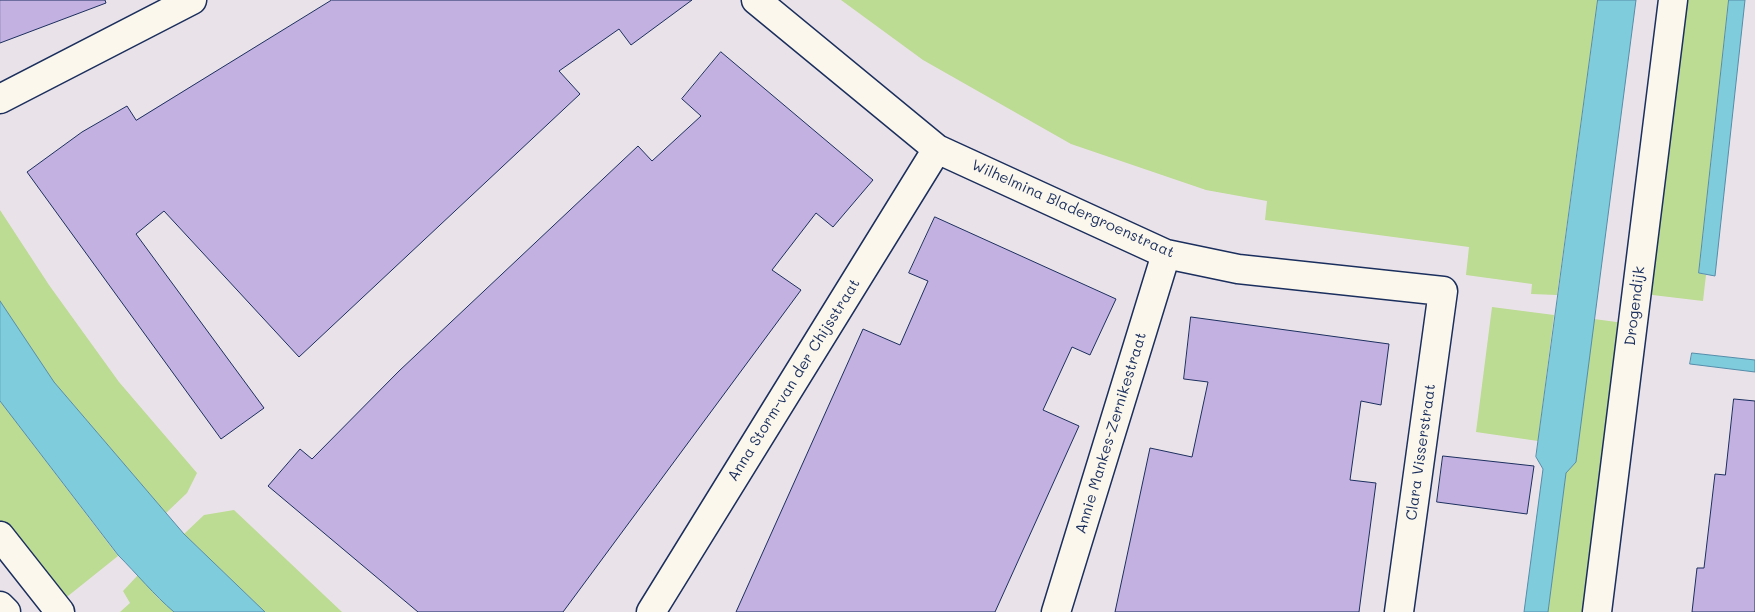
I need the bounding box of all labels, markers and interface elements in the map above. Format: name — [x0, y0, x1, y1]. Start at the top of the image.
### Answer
street label: Wilhelmina Bladergroenstraat — [969, 156, 1177, 262]
street label: Drogendijk — [1621, 265, 1649, 347]
street label: Anna Storm-van der Chijsstraat — [724, 275, 864, 485]
street label: Annie Mankes-Zernikestraat — [1072, 330, 1150, 536]
street label: Clara Visserstraat — [1402, 383, 1440, 521]

